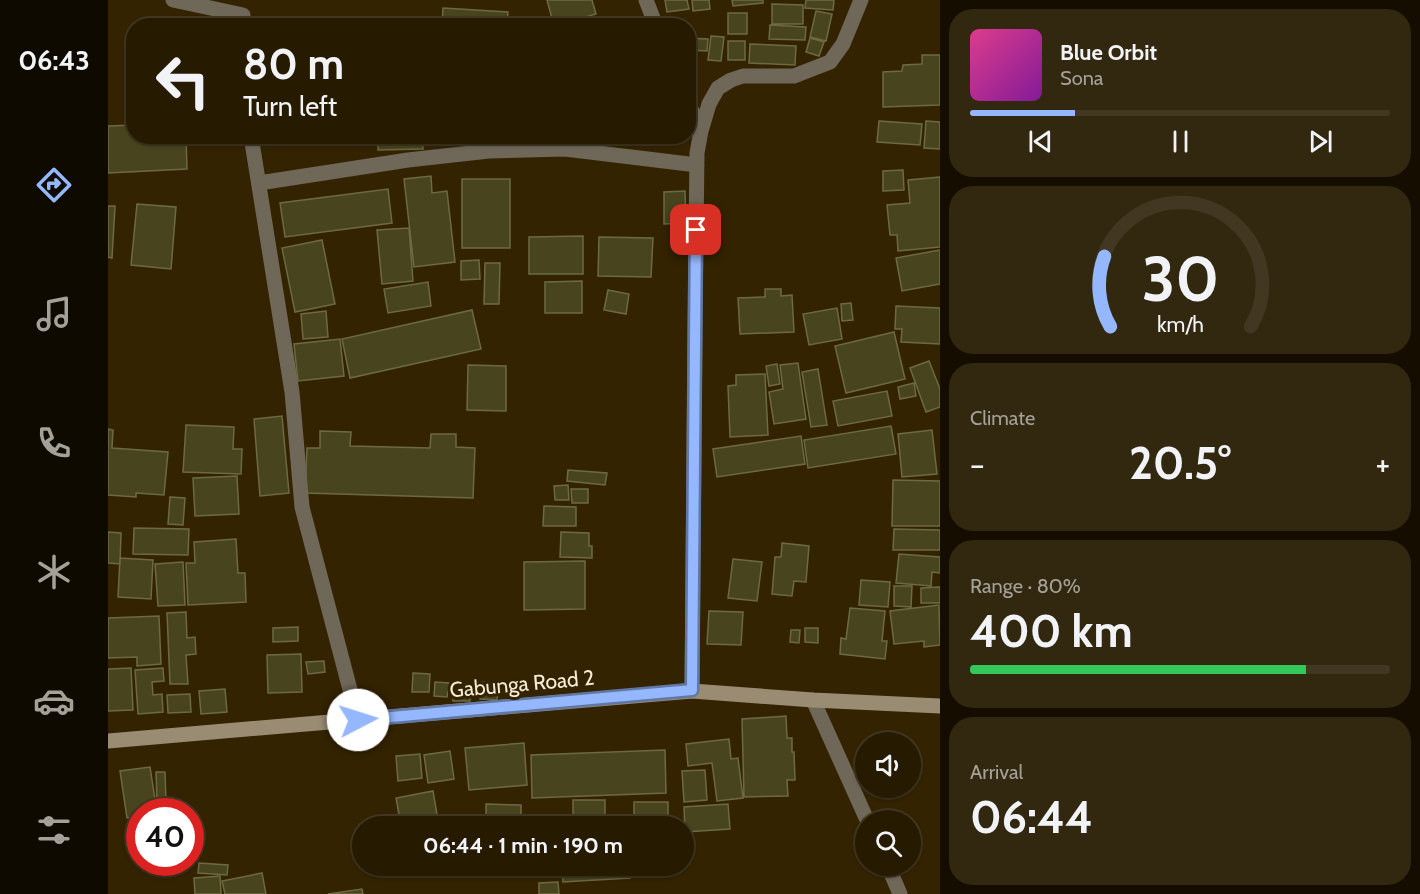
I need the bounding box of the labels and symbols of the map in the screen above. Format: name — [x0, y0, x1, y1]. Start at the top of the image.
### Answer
pin — [670, 204, 721, 255]
street label: Gabunga Road 2 — [449, 665, 595, 702]
position arrow — [326, 688, 390, 752]
speed limit sign: 40 — [126, 798, 204, 876]

